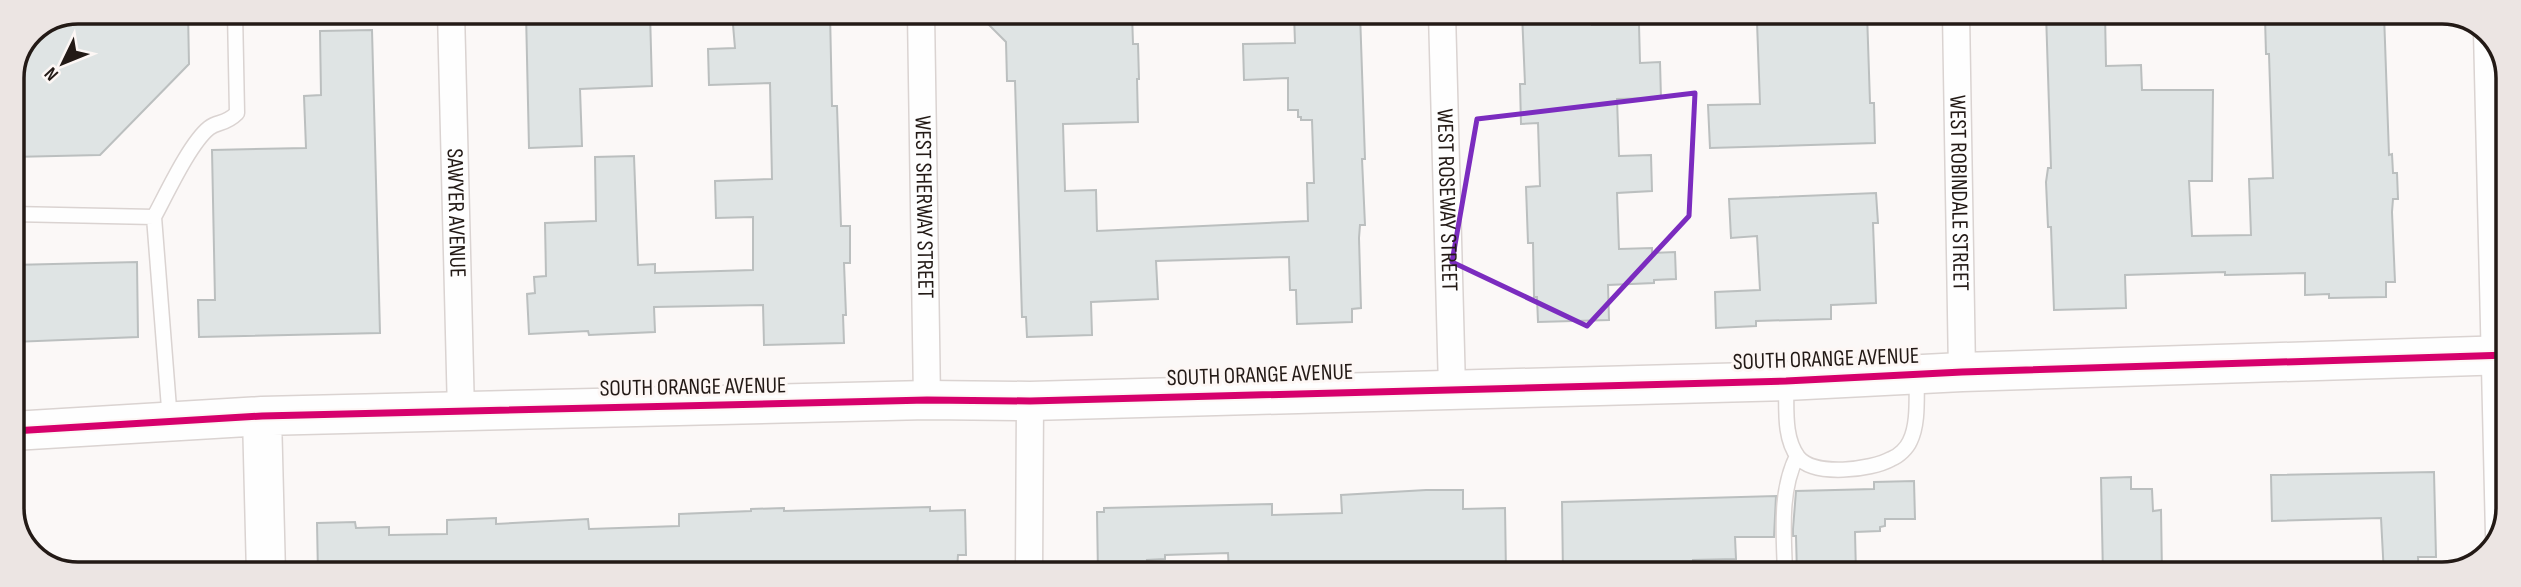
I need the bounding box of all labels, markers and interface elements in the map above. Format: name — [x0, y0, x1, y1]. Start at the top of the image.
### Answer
north arrow — [28, 28, 98, 98]
text: N — [40, 62, 64, 85]
street label: WEST ROBINDALE STREET — [1943, 95, 1975, 291]
street label: WEST ROSEWAY STREET — [1431, 108, 1463, 292]
street label: WEST SHERWAY STREET — [909, 115, 939, 299]
street label: SAWYER AVENUE — [440, 148, 472, 278]
street label: SOUTH ORANGE AVENUE — [1732, 342, 1920, 376]
street label: SOUTH ORANGE AVENUE — [1166, 358, 1354, 392]
street label: SOUTH ORANGE AVENUE — [599, 371, 787, 403]

